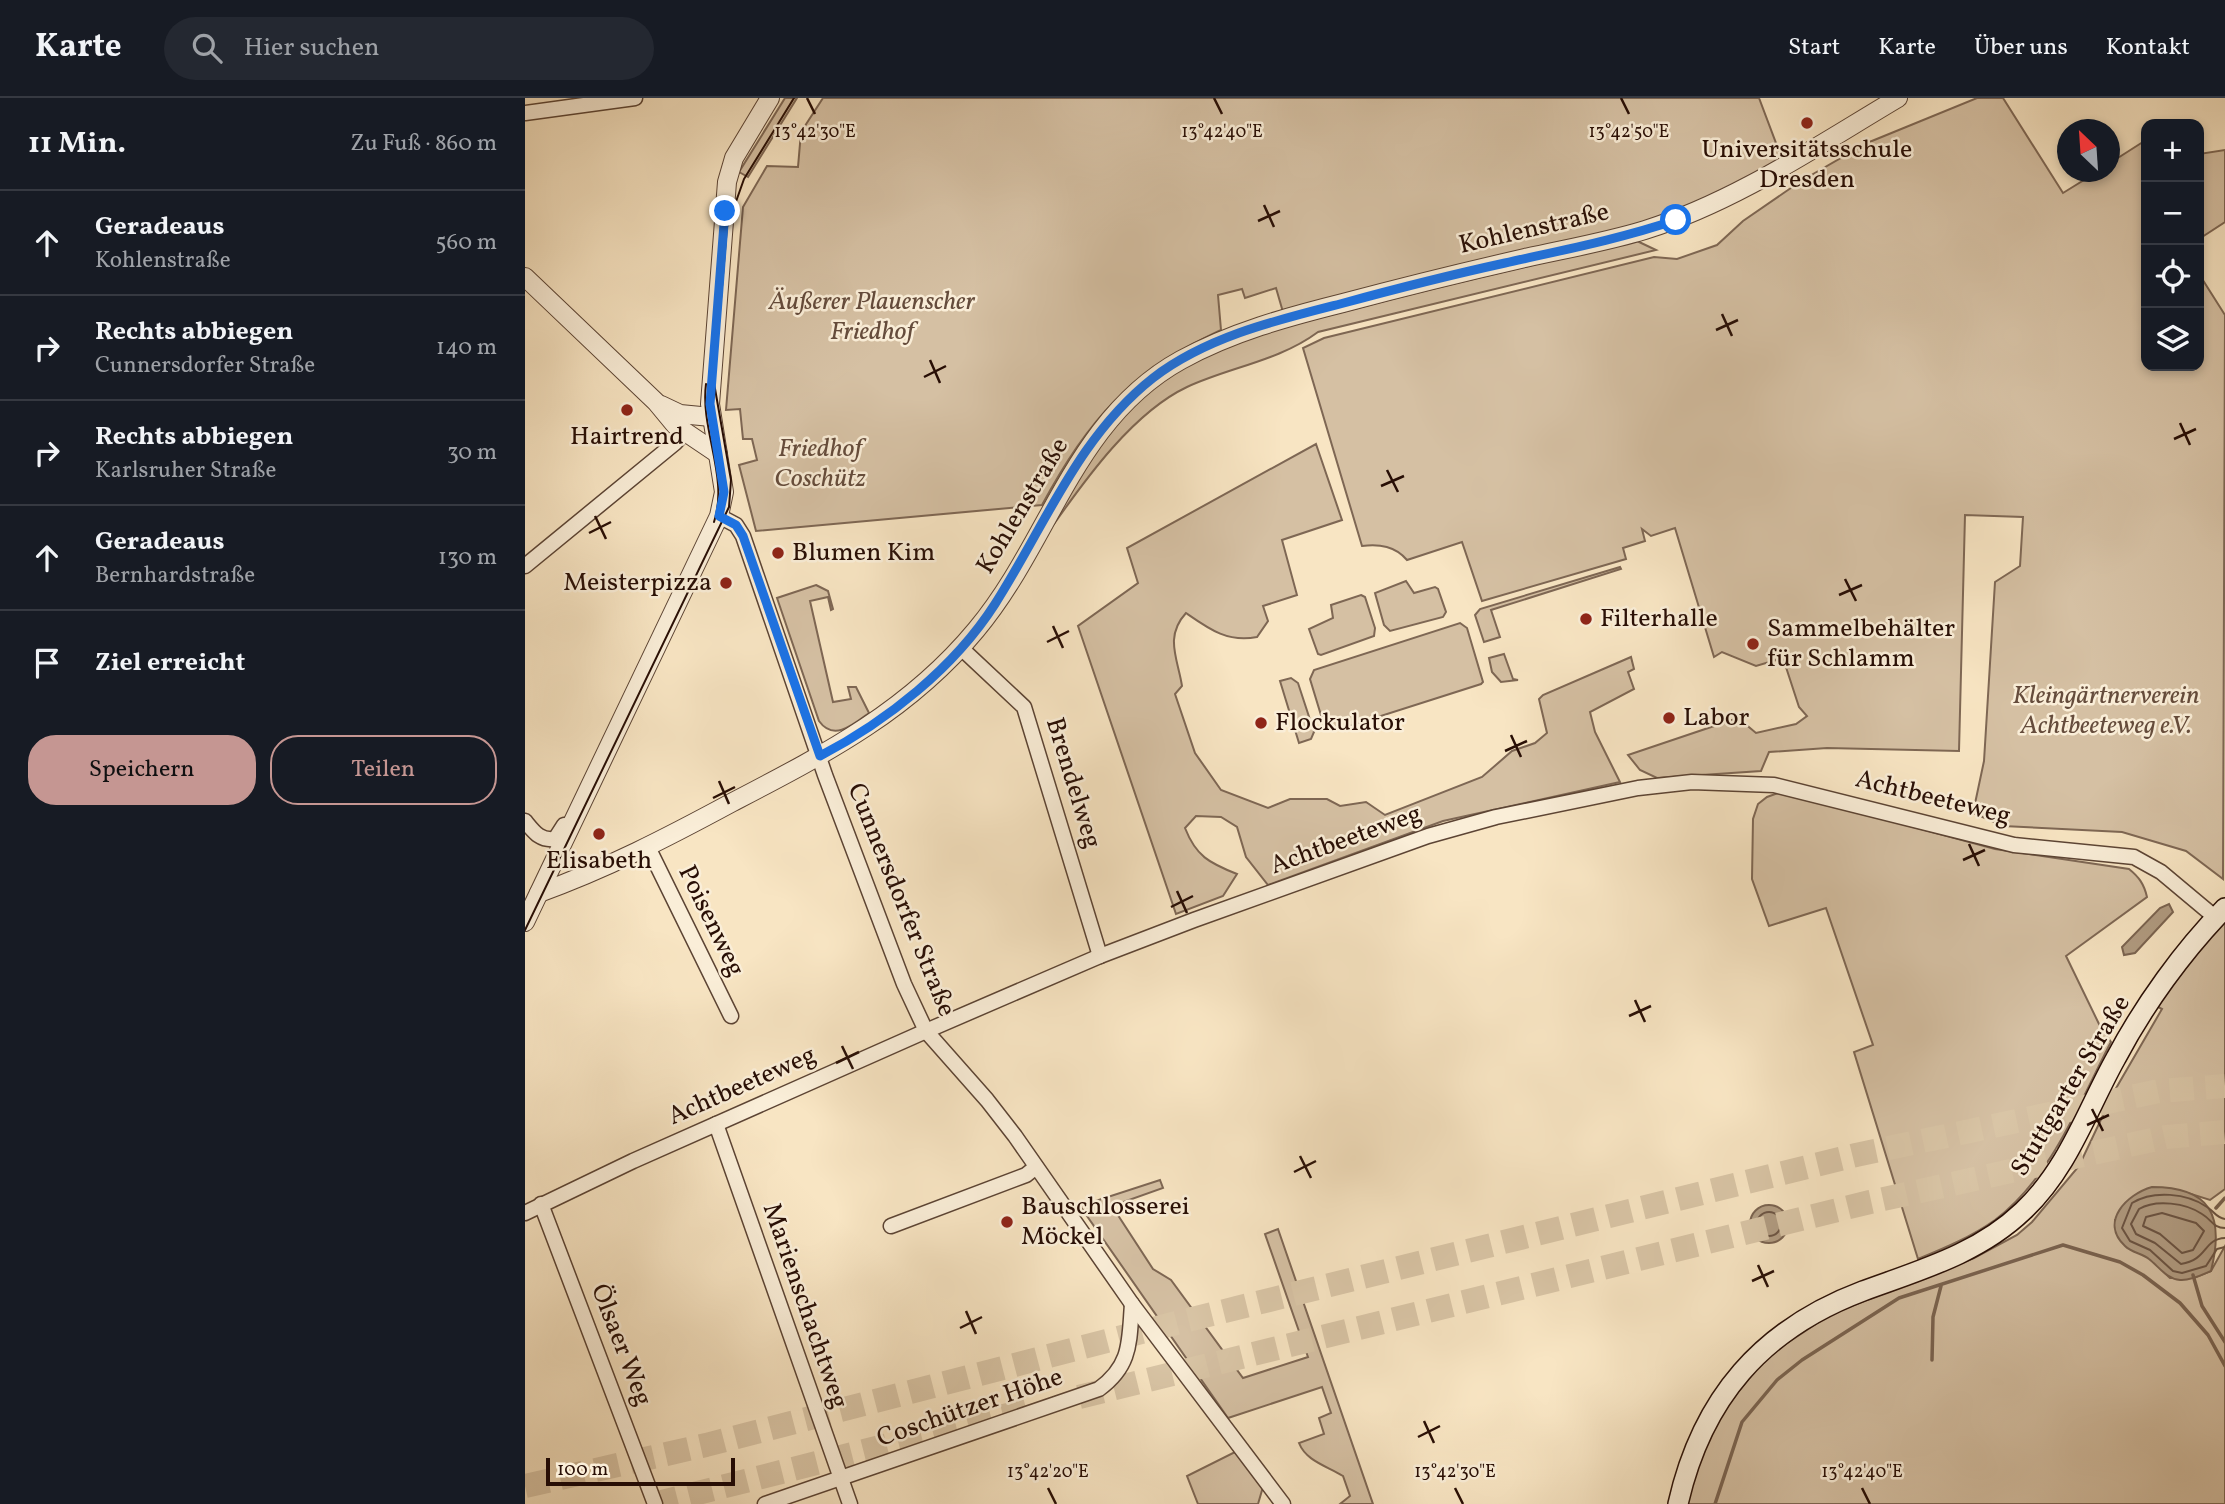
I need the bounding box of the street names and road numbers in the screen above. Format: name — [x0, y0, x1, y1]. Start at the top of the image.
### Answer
street label: Kohlenstraße — [1455, 194, 1613, 264]
street label: Kohlenstraße — [968, 431, 1078, 581]
street label: Brendelweg — [1036, 713, 1110, 853]
street label: Achtbeeteweg — [1852, 761, 2014, 835]
street label: Cunnersdorfer Straße — [838, 778, 964, 1022]
street label: Achtbeeteweg — [1265, 796, 1427, 884]
street label: Poisenweg — [669, 859, 753, 983]
street label: Stuttgarter Straße — [2003, 989, 2139, 1183]
street label: Achtbeeteweg — [662, 1037, 822, 1135]
street label: Marienschachtweg — [753, 1198, 857, 1414]
street label: Ölsaer Weg — [581, 1279, 661, 1411]
street label: Coschützer Höhe — [872, 1359, 1068, 1457]

